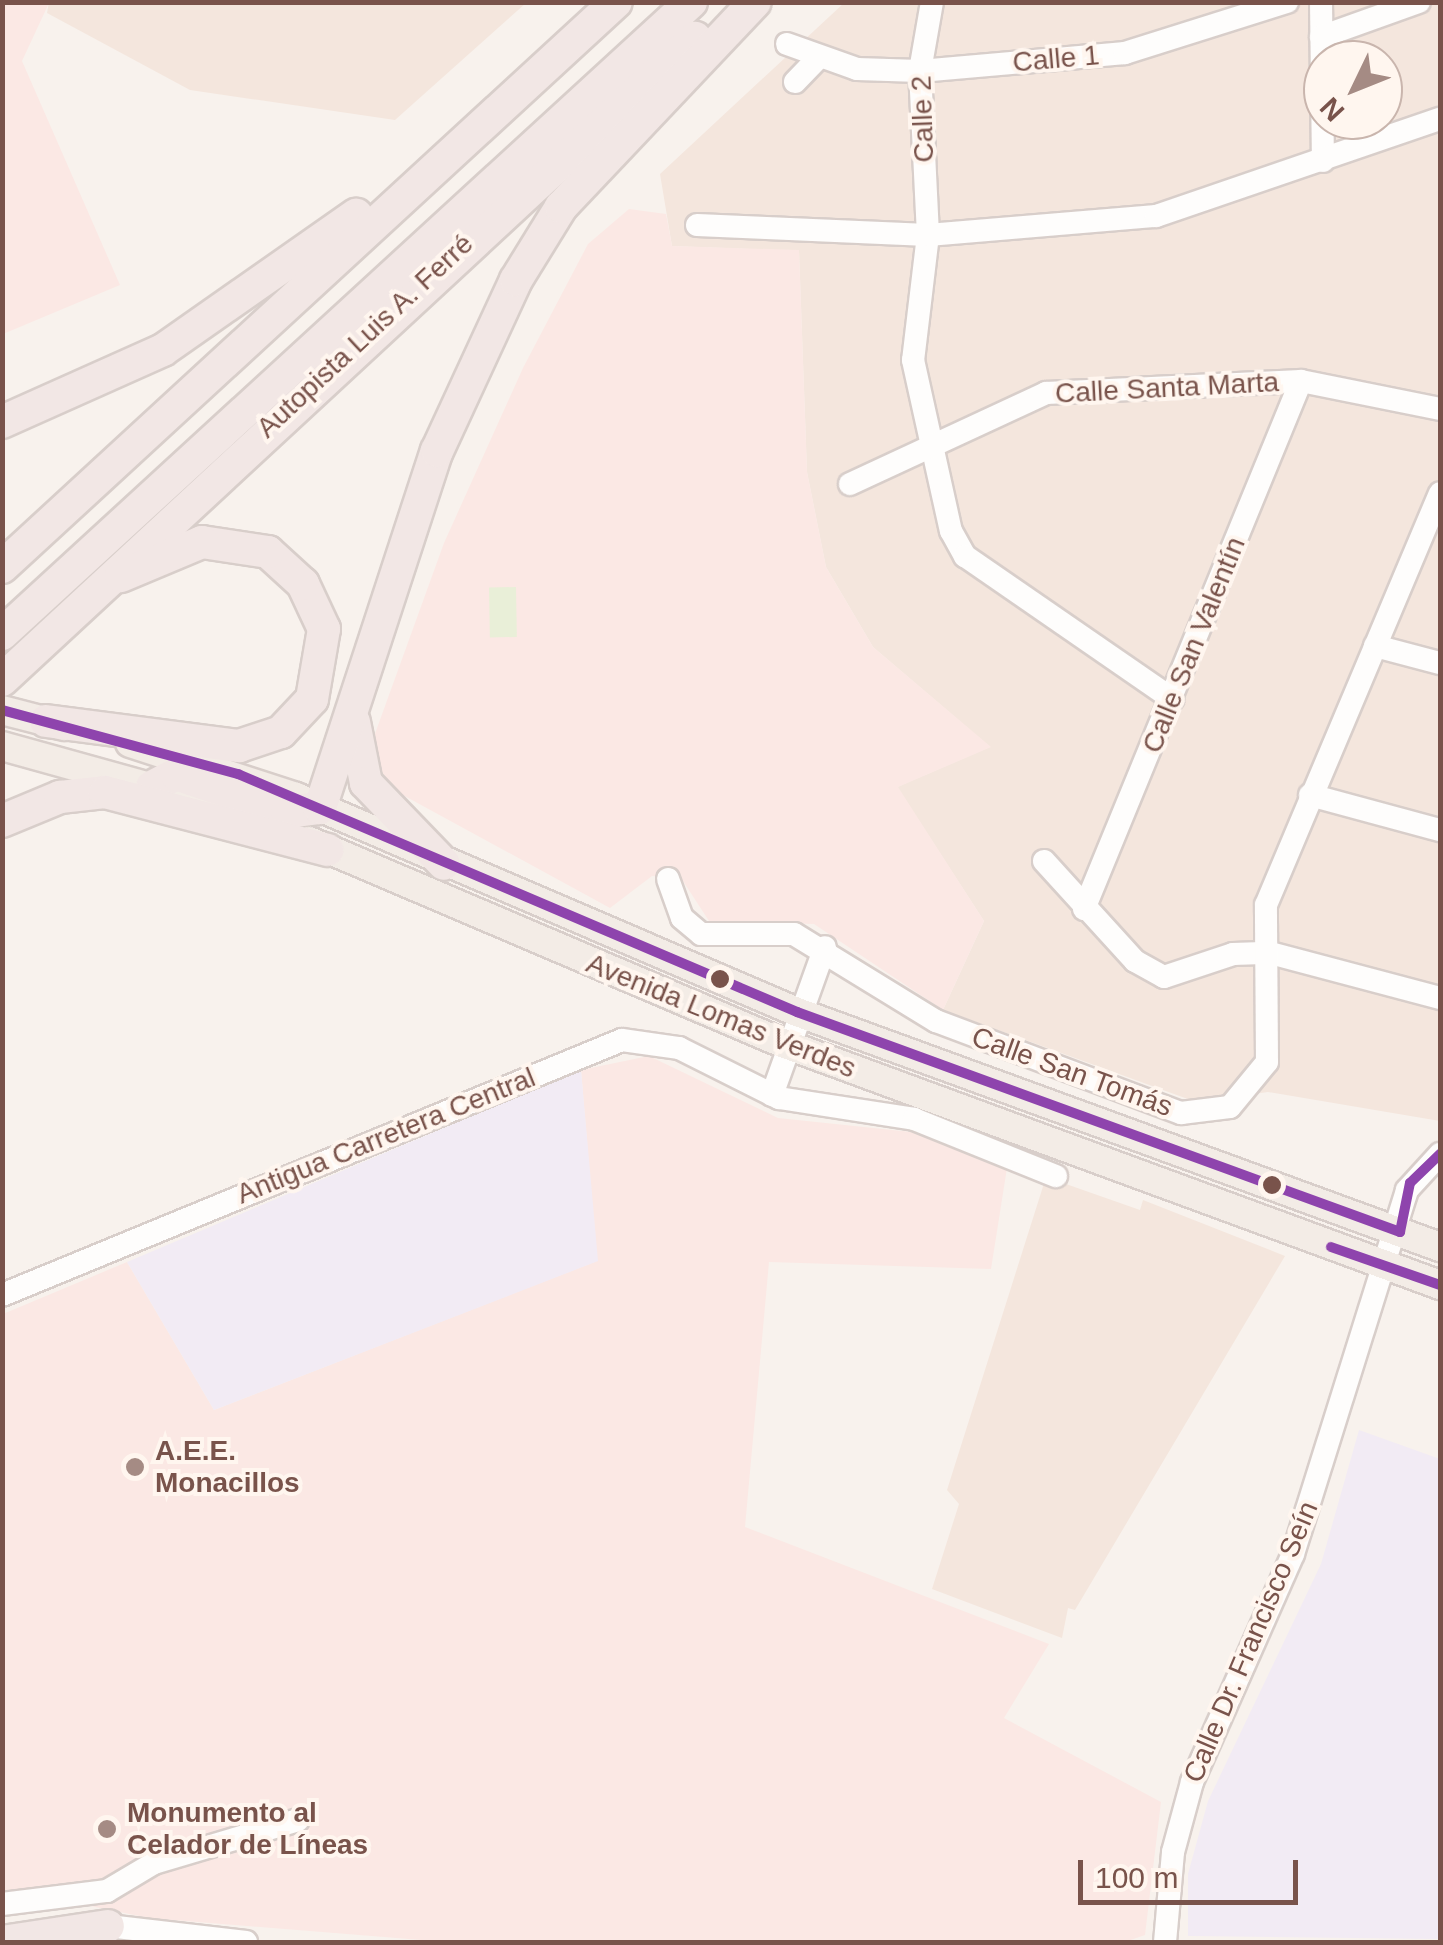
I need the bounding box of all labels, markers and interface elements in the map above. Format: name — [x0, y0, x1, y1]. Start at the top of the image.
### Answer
street label: Calle 1 — [1011, 38, 1101, 80]
north arrow — [1303, 40, 1403, 140]
street label: Calle 2 — [905, 75, 941, 163]
text: N — [1314, 91, 1350, 127]
street label: Autopista Luis A. Ferré — [249, 227, 481, 445]
street label: Calle Santa Marta — [1054, 365, 1280, 411]
street label: Calle San Valentín — [1135, 532, 1253, 758]
street label: Avenida Lomas Verdes — [581, 947, 861, 1085]
unlabelled marker — [710, 969, 730, 989]
street label: Calle San Tomás — [967, 1020, 1177, 1124]
street label: Antigua Carretera Central — [232, 1061, 540, 1211]
unlabelled marker — [1262, 1175, 1282, 1195]
place label: A.E.E. Monacillos — [155, 1434, 300, 1500]
marker: A.E.E. Monacillos — [124, 1456, 146, 1478]
street label: Calle Dr. Francisco Seín — [1177, 1496, 1325, 1788]
place label: Monumento al Celador de Líneas — [127, 1796, 368, 1862]
marker: Monumento al Celador de Líneas — [96, 1818, 118, 1840]
scale bar — [1083, 1840, 1303, 1902]
text: 100 m — [1095, 1861, 1178, 1894]

